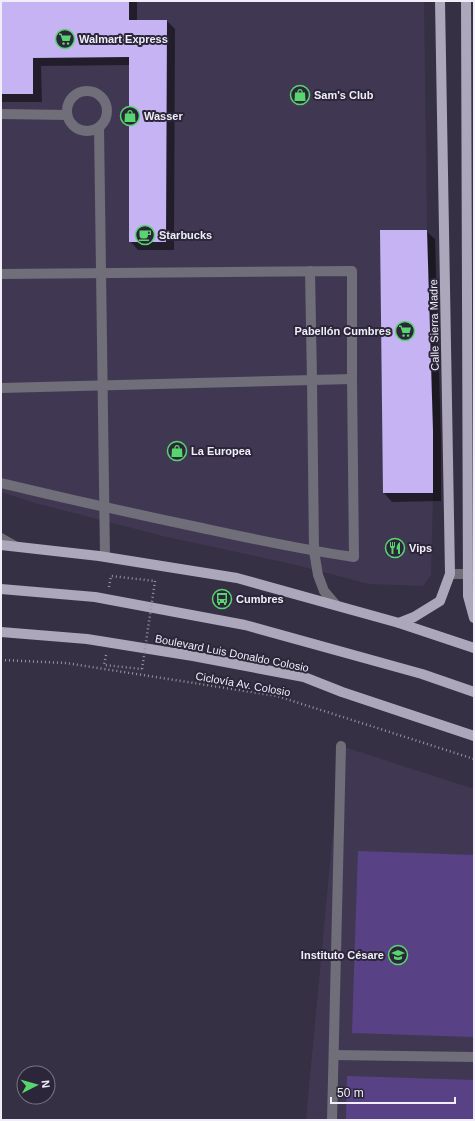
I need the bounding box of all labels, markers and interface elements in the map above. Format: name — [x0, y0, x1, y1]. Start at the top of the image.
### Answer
supermarket icon: Walmart Express — [54, 28, 76, 50]
place label: Walmart Express — [79, 33, 168, 45]
shop icon: Sam's Club — [289, 84, 311, 106]
place label: Sam's Club — [314, 89, 374, 101]
shop icon: Wasser — [119, 105, 141, 127]
place label: Wasser — [144, 110, 183, 122]
cafe icon: Starbucks — [134, 224, 156, 246]
place label: Starbucks — [159, 229, 212, 241]
street label: Calle Sierra Madre — [427, 279, 441, 371]
supermarket icon: Pabellón Cumbres — [394, 320, 416, 342]
place label: Pabellón Cumbres — [294, 325, 391, 337]
shop icon: La Europea — [166, 440, 188, 462]
place label: La Europea — [191, 445, 252, 457]
restaurant icon: Vips — [384, 537, 406, 559]
place label: Vips — [409, 542, 432, 554]
bus stop icon: Cumbres — [211, 588, 233, 610]
place label: Cumbres — [236, 593, 284, 605]
street label: Boulevard Luis Donaldo Colosio — [154, 632, 310, 674]
street label: Ciclovía Av. Colosio — [195, 670, 291, 698]
school or university icon: Instituto Césare — [387, 944, 409, 966]
place label: Instituto Césare — [301, 949, 384, 961]
north arrow — [16, 1065, 56, 1105]
text: N — [40, 1079, 52, 1089]
scale bar — [331, 1079, 455, 1105]
text: 50 m — [337, 1086, 364, 1100]

